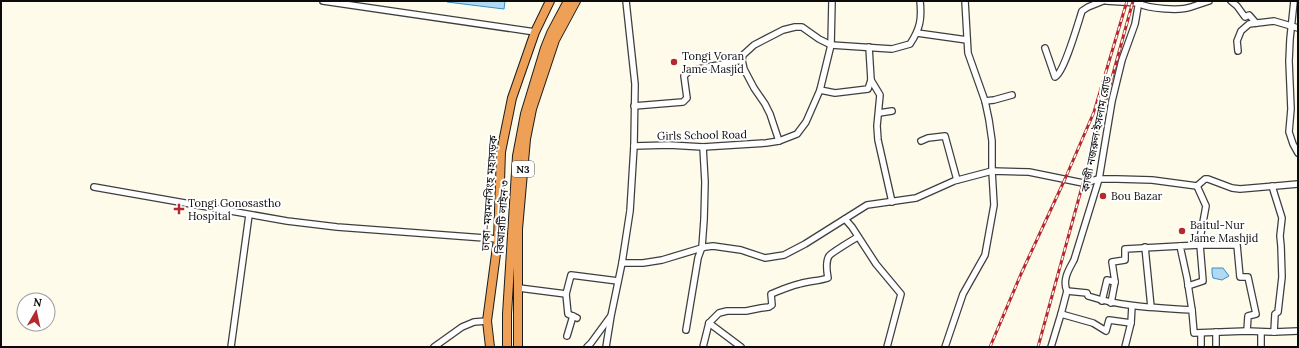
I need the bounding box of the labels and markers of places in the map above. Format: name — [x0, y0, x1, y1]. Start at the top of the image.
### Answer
place label: Tongi Voran Jame Masjid — [681, 49, 744, 76]
marker: Tongi Voran Jame Masjid — [669, 57, 679, 67]
place label: Bou Bazar — [1111, 189, 1163, 203]
marker: Bou Bazar — [1098, 191, 1108, 201]
place label: Tongi Gonosastho Hospital — [188, 196, 281, 223]
marker: Tongi Gonosastho Hospital — [173, 203, 185, 215]
place label: Baitul-Nur Jame Mashjid — [1189, 218, 1259, 245]
marker: Baitul-Nur Jame Mashjid — [1177, 226, 1187, 236]

